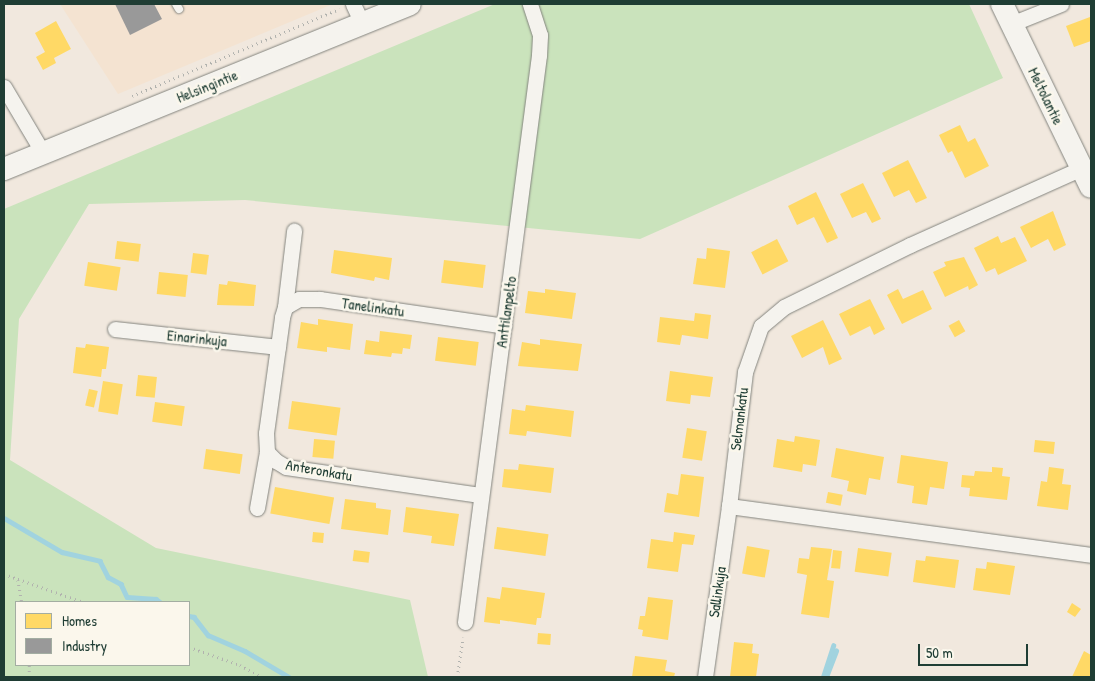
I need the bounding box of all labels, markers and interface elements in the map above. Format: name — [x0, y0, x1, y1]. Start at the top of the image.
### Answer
street label: Meltolantie — [1024, 65, 1068, 127]
street label: Helsingintie — [174, 66, 240, 106]
street label: Anttilanpelto — [492, 275, 520, 349]
street label: Tanelinkatu — [341, 294, 405, 320]
street label: Einarinkuja — [166, 326, 228, 350]
street label: Selmankatu — [726, 387, 752, 451]
street label: Anteronkatu — [284, 455, 354, 485]
street label: Sallinkuja — [705, 565, 729, 619]
legend — [15, 601, 190, 666]
text: Homes — [62, 610, 97, 631]
scale bar — [920, 634, 1030, 666]
text: Industry — [62, 635, 107, 656]
text: 50 m — [926, 642, 953, 663]

